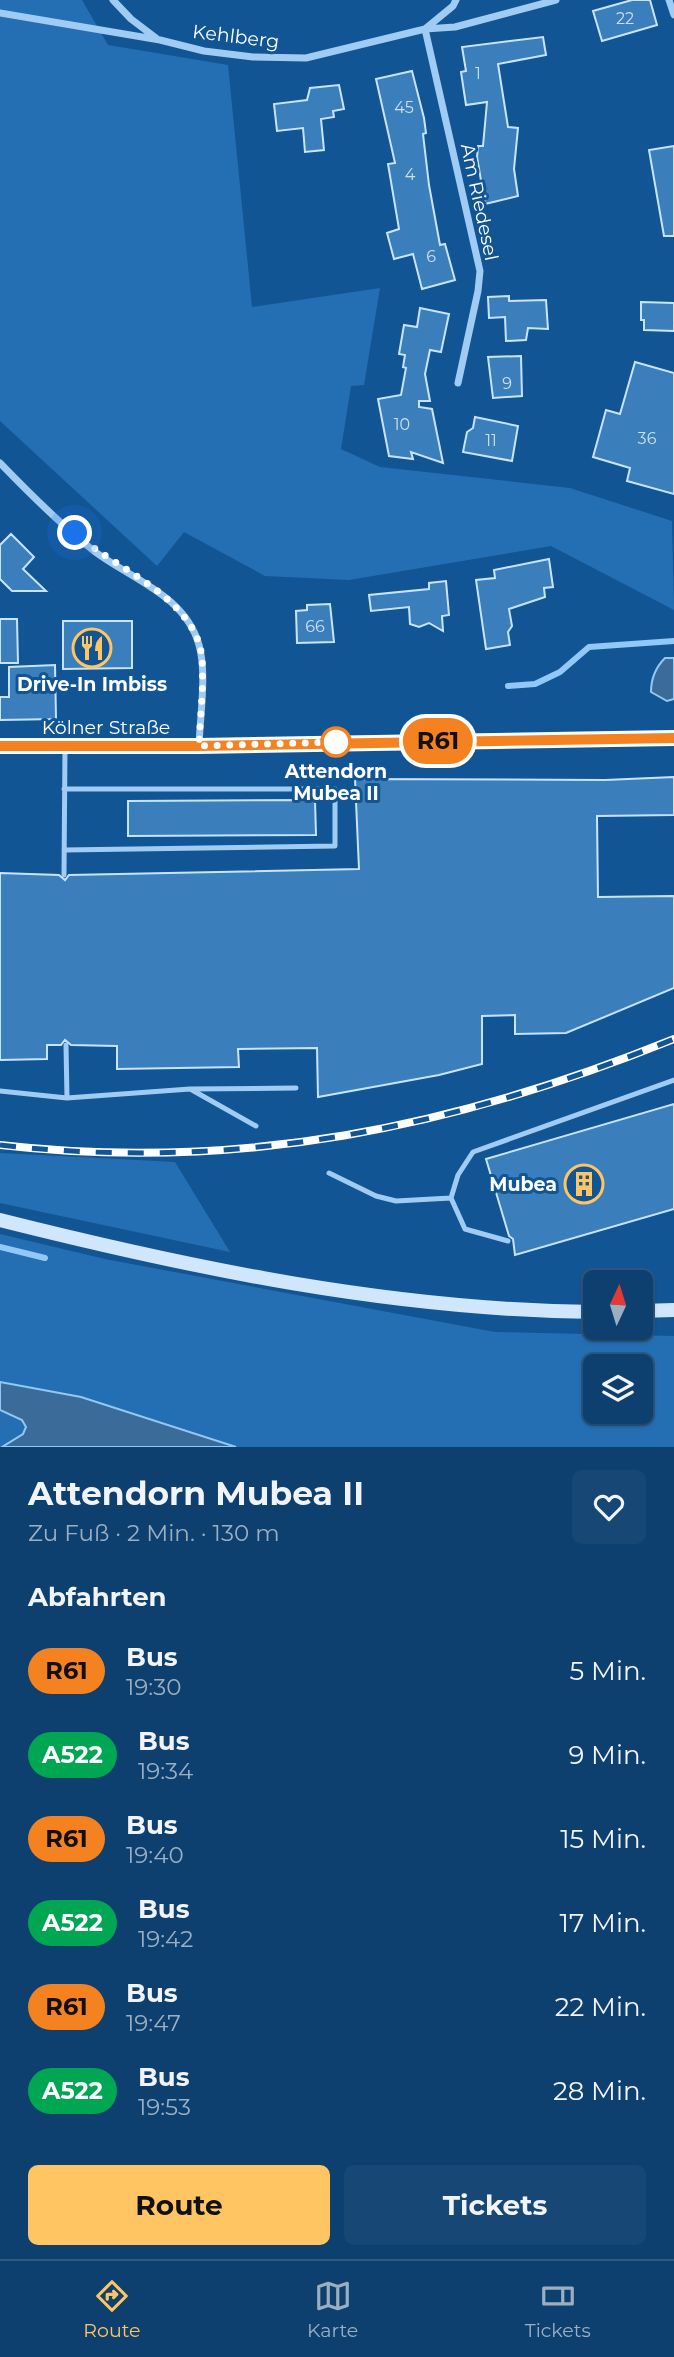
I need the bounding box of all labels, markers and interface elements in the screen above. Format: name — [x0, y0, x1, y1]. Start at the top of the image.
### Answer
house number: 22 — [616, 9, 634, 28]
street label: Kehlberg — [191, 20, 281, 53]
house number: 1 — [475, 64, 481, 83]
house number: 45 — [394, 98, 414, 117]
street label: Am Riedesel — [456, 141, 503, 263]
house number: 4 — [405, 165, 416, 184]
house number: 6 — [426, 247, 436, 266]
house number: 9 — [502, 374, 512, 393]
house number: 10 — [394, 415, 410, 434]
house number: 36 — [638, 429, 657, 448]
house number: 11 — [485, 431, 497, 450]
your location — [57, 515, 92, 550]
house number: 66 — [305, 617, 325, 636]
restaurant icon: Drive-In Imbiss — [71, 627, 113, 669]
place label: Drive-In Imbiss — [17, 673, 167, 696]
street label: Kölner Straße — [42, 716, 170, 739]
line badge: R61 — [398, 718, 478, 764]
text: R61 — [417, 726, 459, 755]
marker: Attendorn Mubea II — [321, 727, 351, 757]
place label: Attendorn Mubea II — [284, 760, 387, 805]
building icon: Mubea — [563, 1163, 605, 1205]
place label: Mubea — [489, 1173, 557, 1196]
north arrow — [583, 1270, 653, 1340]
map controls — [583, 1270, 653, 1424]
button: layers — [583, 1354, 653, 1424]
button: heart — [572, 1470, 646, 1544]
text: Attendorn Mubea II — [28, 1473, 364, 1513]
text: Zu Fuß · 2 Min. · 130 m — [28, 1519, 280, 1547]
text: Abfahrten — [28, 1581, 167, 1613]
text: Bus — [126, 1641, 178, 1673]
text: 5 Min. — [570, 1655, 646, 1687]
text: R61 — [45, 1656, 88, 1685]
text: 19:30 — [126, 1673, 181, 1701]
text: Bus — [138, 1725, 189, 1757]
text: 9 Min. — [568, 1739, 646, 1771]
text: A522 — [42, 1740, 103, 1769]
text: 19:34 — [138, 1757, 193, 1785]
text: Bus — [126, 1809, 178, 1841]
text: 15 Min. — [560, 1823, 646, 1855]
text: R61 — [45, 1824, 88, 1853]
text: 19:40 — [126, 1841, 184, 1869]
text: Bus — [138, 1893, 189, 1925]
text: 17 Min. — [560, 1907, 646, 1939]
text: A522 — [42, 1908, 103, 1937]
text: 19:42 — [138, 1925, 193, 1953]
text: Bus — [126, 1977, 178, 2009]
text: 22 Min. — [555, 1991, 646, 2023]
text: R61 — [45, 1992, 88, 2021]
text: 19:47 — [126, 2009, 181, 2037]
text: Bus — [138, 2061, 189, 2093]
text: 28 Min. — [553, 2075, 646, 2107]
text: A522 — [42, 2076, 103, 2105]
text: 19:53 — [138, 2093, 191, 2121]
button: Route — [28, 2165, 330, 2245]
button: Tickets — [344, 2165, 646, 2245]
tab: Route — [83, 2277, 141, 2342]
tab: Karte — [307, 2277, 358, 2342]
tab: Tickets — [525, 2277, 591, 2342]

